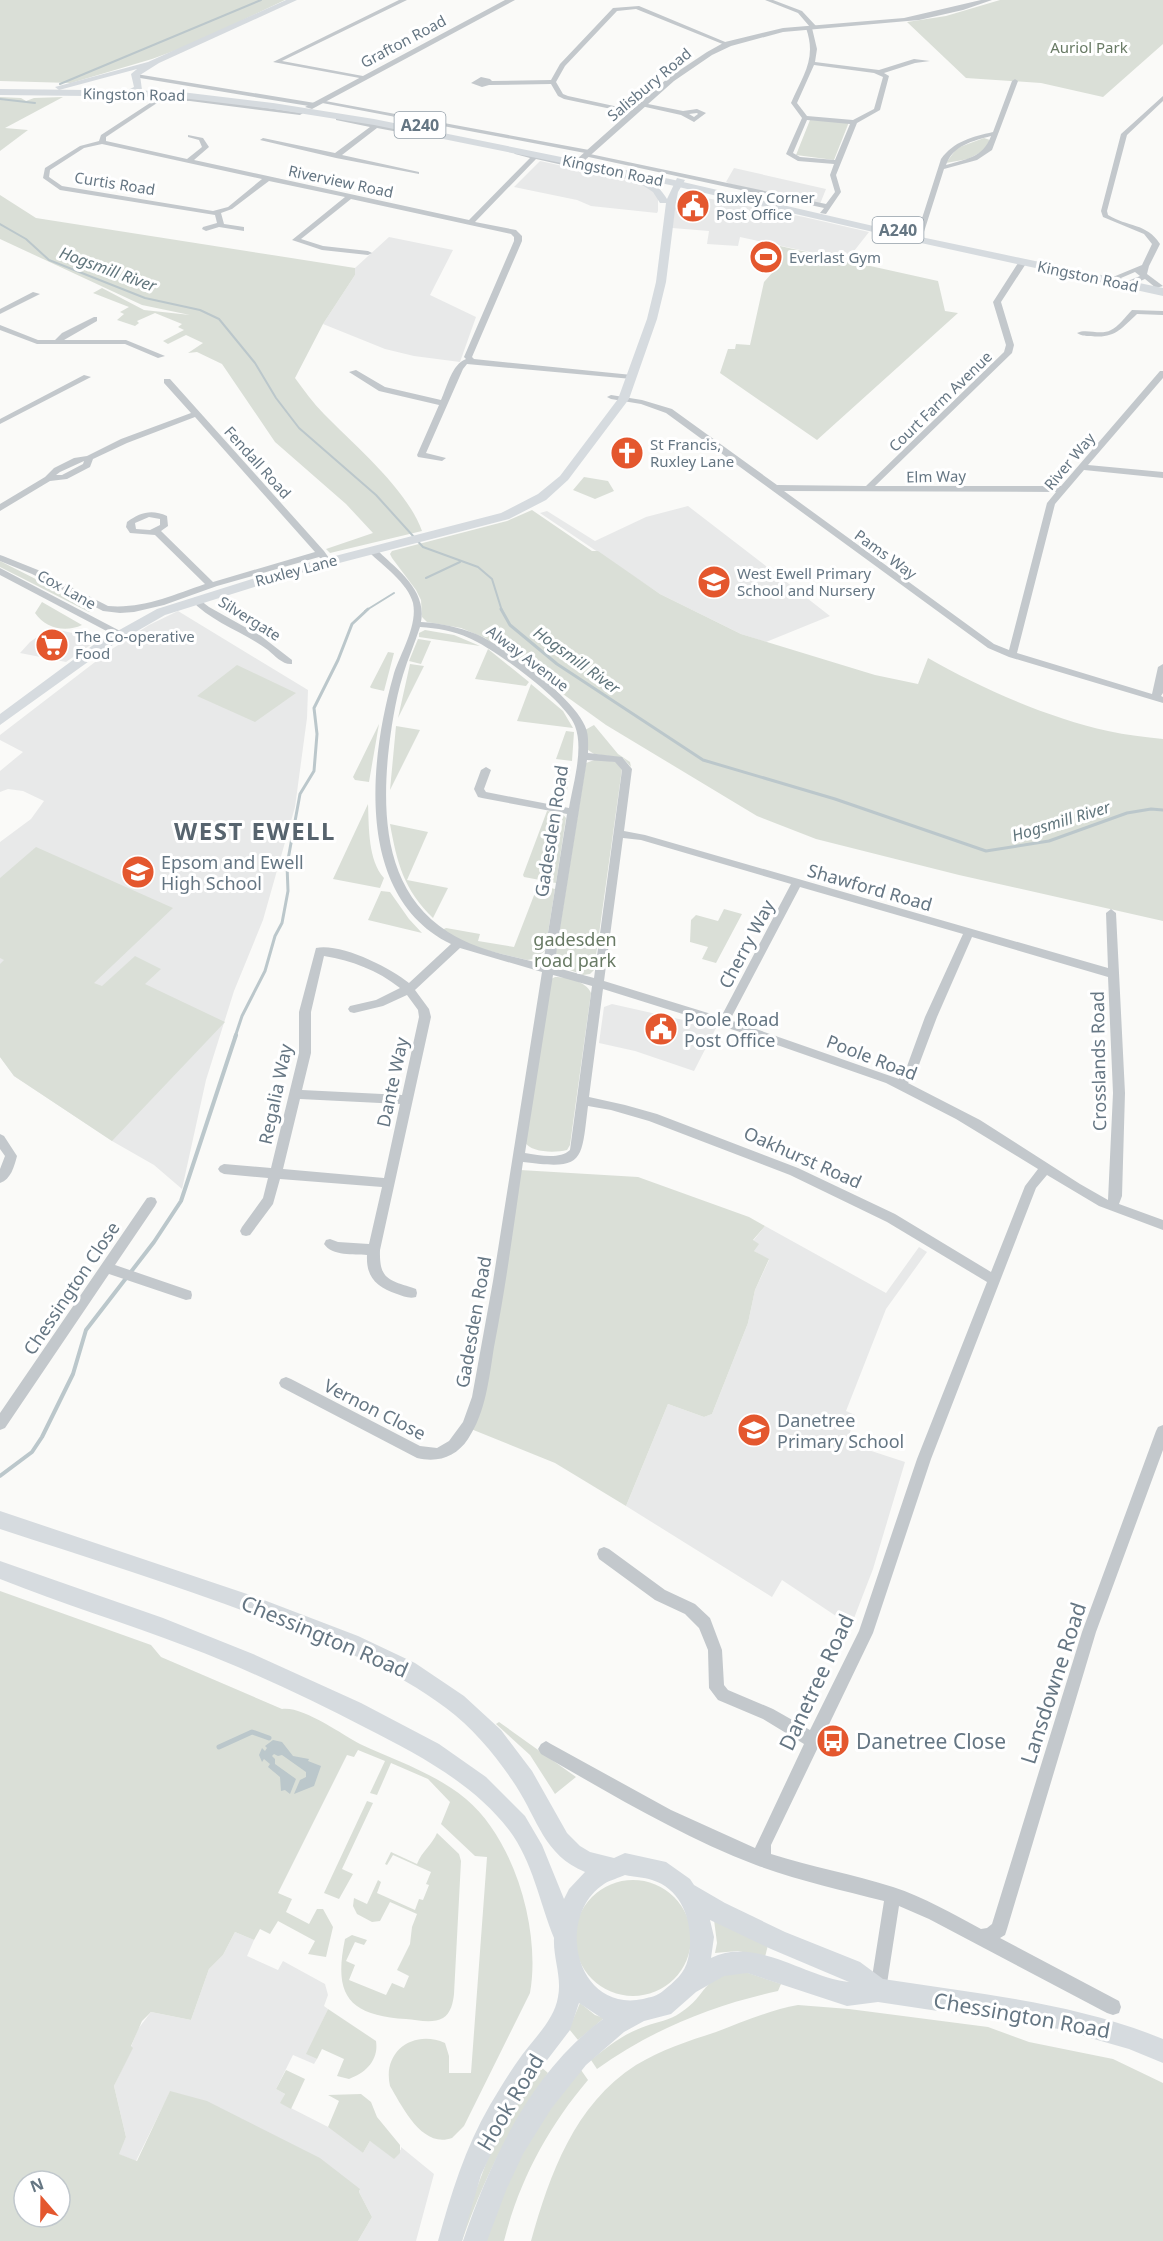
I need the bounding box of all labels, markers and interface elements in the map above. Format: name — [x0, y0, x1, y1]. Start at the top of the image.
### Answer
street label: Grafton Road — [357, 10, 449, 72]
park label: Auriol Park — [1050, 37, 1128, 57]
street label: Salisbury Road — [603, 43, 695, 125]
street label: Kingston Road — [83, 83, 185, 105]
road number: A240 — [394, 112, 446, 138]
street label: Kingston Road — [561, 150, 665, 190]
street label: Riverview Road — [287, 160, 395, 202]
street label: Curtis Road — [73, 167, 157, 199]
place label: Ruxley Corner Post Office — [716, 187, 815, 224]
public building icon: Ruxley Corner Post Office — [675, 188, 711, 224]
road number: A240 — [872, 217, 924, 243]
sports icon: Everlast Gym — [748, 239, 784, 275]
water label: Hogsmill River — [56, 241, 160, 297]
place label: Everlast Gym — [789, 247, 881, 267]
street label: Kingston Road — [1036, 256, 1140, 296]
street label: Court Farm Avenue — [884, 346, 996, 456]
street label: Fendall Road — [220, 422, 296, 502]
street label: River Way — [1039, 428, 1099, 494]
place label: St Francis, Ruxley Lane — [650, 434, 734, 471]
church icon: St Francis, Ruxley Lane — [609, 435, 645, 471]
street label: Elm Way — [906, 465, 966, 487]
street label: Pams Way — [851, 525, 921, 584]
street label: Ruxley Lane — [253, 549, 339, 591]
place label: West Ewell Primary School and Nursery — [737, 563, 875, 600]
school or university icon: West Ewell Primary School and Nursery — [696, 564, 732, 600]
street label: Cox Lane — [34, 565, 100, 613]
street label: Silvergate — [215, 591, 285, 645]
street label: Alway Avenue — [483, 621, 573, 695]
water label: Hogsmill River — [529, 621, 625, 699]
place label: The Co-operative Food — [75, 626, 195, 663]
supermarket icon: The Co-operative Food — [34, 627, 70, 663]
street label: Gadesden Road — [529, 763, 573, 899]
water label: Hogsmill River — [1009, 795, 1113, 846]
district label: WEST EWELL — [174, 814, 336, 847]
place label: Epsom and Ewell High School — [161, 850, 304, 895]
school or university icon: Epsom and Ewell High School — [120, 854, 156, 890]
street label: Shawford Road — [805, 858, 935, 916]
street label: Cherry Way — [713, 895, 780, 992]
park label: gadesden road park — [533, 927, 617, 972]
street label: Crosslands Road — [1085, 991, 1111, 1131]
place label: Poole Road Post Office — [684, 1007, 779, 1052]
public building icon: Poole Road Post Office — [643, 1011, 679, 1047]
street label: Poole Road — [823, 1029, 921, 1085]
street label: Dante Way — [371, 1034, 413, 1129]
street label: Regalia Way — [253, 1041, 298, 1147]
street label: Oakhurst Road — [740, 1120, 866, 1194]
street label: Chessington Close — [18, 1217, 124, 1359]
street label: Gadesden Road — [450, 1254, 496, 1390]
street label: Vernon Close — [320, 1373, 430, 1445]
place label: Danetree Primary School — [777, 1408, 904, 1453]
school or university icon: Danetree Primary School — [736, 1412, 772, 1448]
street label: Chessington Road — [237, 1588, 413, 1684]
street label: Lansdowne Road — [1014, 1599, 1092, 1767]
street label: Danetree Road — [772, 1609, 860, 1755]
bus stop icon: Danetree Close — [815, 1723, 851, 1759]
place label: Danetree Close — [856, 1727, 1006, 1755]
street label: Chessington Road — [932, 1986, 1112, 2044]
street label: Hook Road — [470, 2048, 550, 2156]
north arrow — [12, 2169, 72, 2229]
text: N — [27, 2172, 47, 2197]

